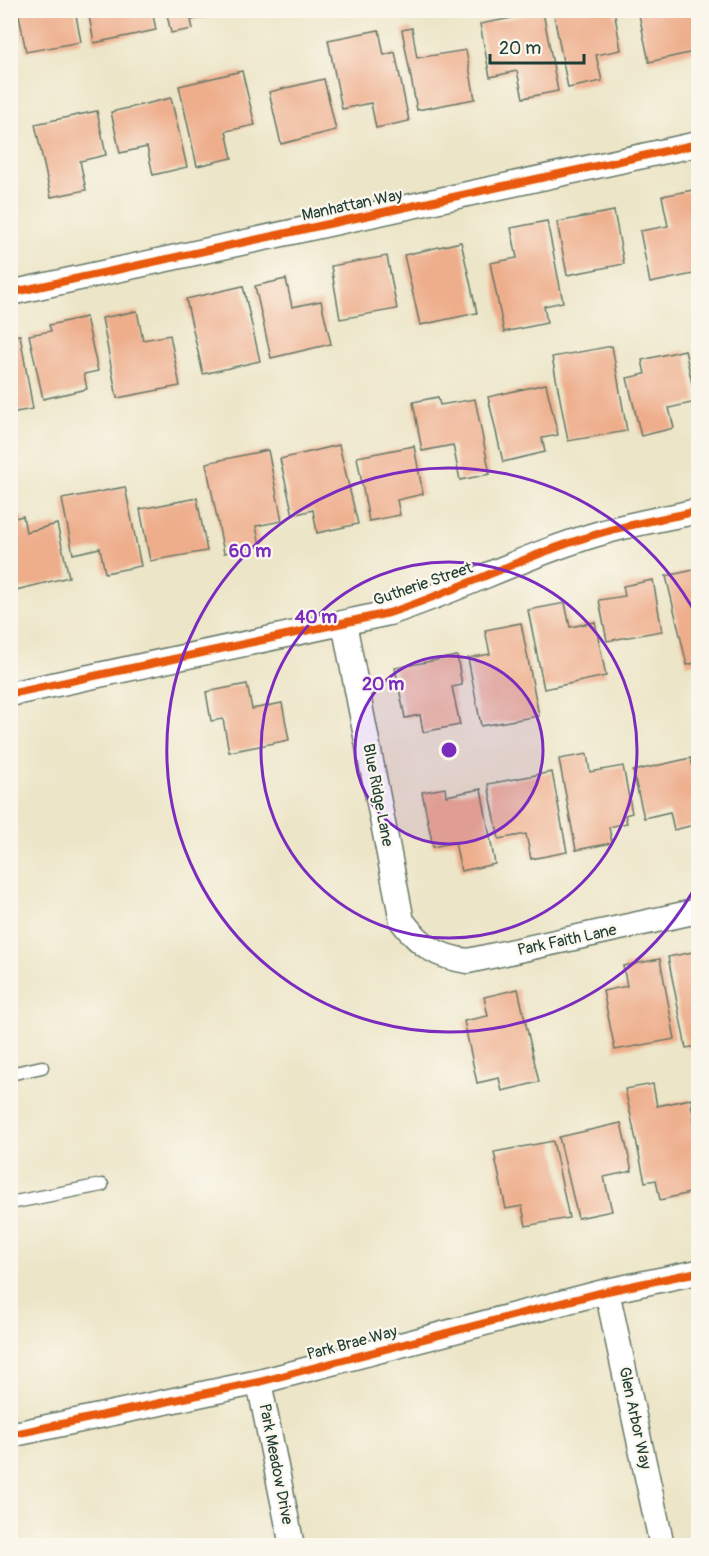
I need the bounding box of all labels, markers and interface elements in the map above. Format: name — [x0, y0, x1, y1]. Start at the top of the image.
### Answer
scale bar — [490, 27, 584, 65]
text: 20 m — [499, 37, 541, 60]
street label: Manhattan Way — [300, 185, 404, 225]
text: 60 m — [229, 540, 271, 563]
street label: Gutherie Street — [371, 557, 476, 610]
text: 40 m — [295, 606, 337, 629]
text: 20 m — [362, 673, 404, 696]
centre of rings — [439, 740, 459, 760]
street label: Blue Ridge Lane — [358, 742, 398, 848]
street label: Park Faith Lane — [516, 920, 618, 960]
street label: Park Brae Way — [304, 1321, 400, 1365]
street label: Glen Arbor Way — [614, 1365, 656, 1471]
street label: Park Meadow Drive — [254, 1402, 298, 1526]

